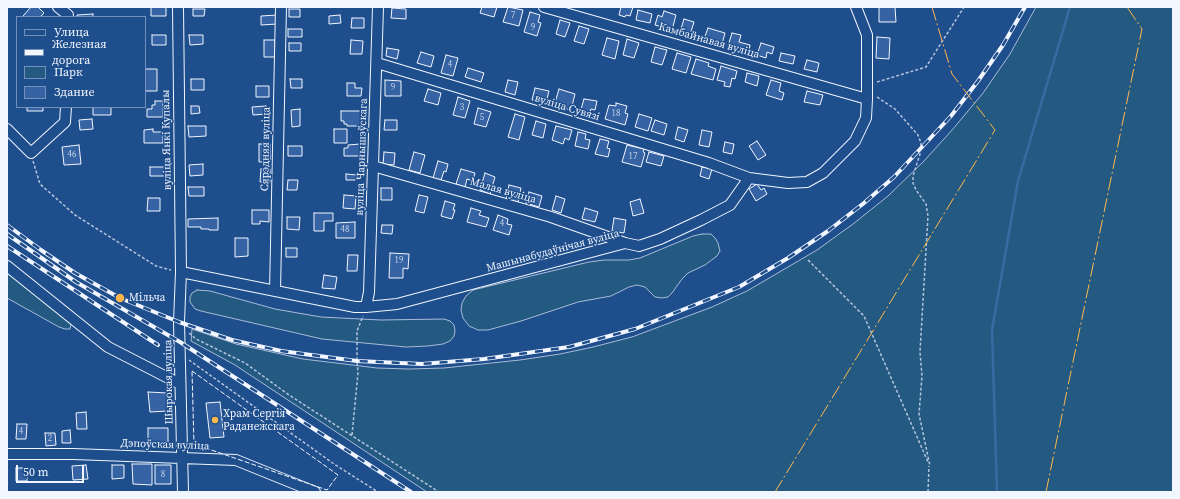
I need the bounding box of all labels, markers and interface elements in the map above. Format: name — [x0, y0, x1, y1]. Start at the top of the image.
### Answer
house number: 7 — [511, 11, 515, 21]
legend — [16, 16, 146, 108]
street label: Камбайнавая вуліца — [657, 20, 761, 62]
house number: 9 — [531, 23, 535, 33]
text: Улица — [54, 24, 89, 40]
text: Железная дорога — [52, 36, 107, 68]
house number: 4 — [448, 60, 452, 70]
text: Парк — [54, 64, 83, 80]
house number: 9 — [391, 83, 395, 93]
text: Здание — [54, 84, 95, 100]
street label: вуліца Янкі Купалы — [160, 90, 174, 190]
street label: вуліца Сувязі — [533, 92, 601, 124]
street label: вуліца Чарнышэўскага — [353, 98, 371, 216]
house number: 3 — [460, 103, 464, 113]
street label: Сярэдняя вуліца — [259, 107, 273, 191]
house number: 18 — [612, 109, 620, 119]
house number: 5 — [480, 113, 484, 123]
house number: 46 — [68, 150, 76, 160]
house number: 17 — [629, 152, 637, 162]
street label: Малая вуліца — [468, 175, 538, 207]
house number: 4 — [500, 219, 504, 229]
house number: 48 — [341, 225, 349, 235]
street label: Машынабудаўнічая вуліца — [485, 227, 621, 275]
house number: 19 — [395, 256, 403, 266]
place label: Мільча — [129, 291, 165, 305]
marker: Мільча — [114, 292, 126, 304]
street label: Шырокая вуліца — [162, 339, 176, 425]
place label: Храм Сергія Раданежскага — [223, 407, 295, 433]
marker: Храм Сергія Раданежскага — [210, 415, 220, 425]
house number: 4 — [19, 427, 23, 437]
house number: 2 — [48, 434, 52, 444]
street label: Дэпоўская вуліца — [120, 437, 210, 453]
scale bar — [18, 457, 86, 483]
text: 50 m — [23, 464, 49, 480]
house number: 8 — [161, 470, 165, 480]

